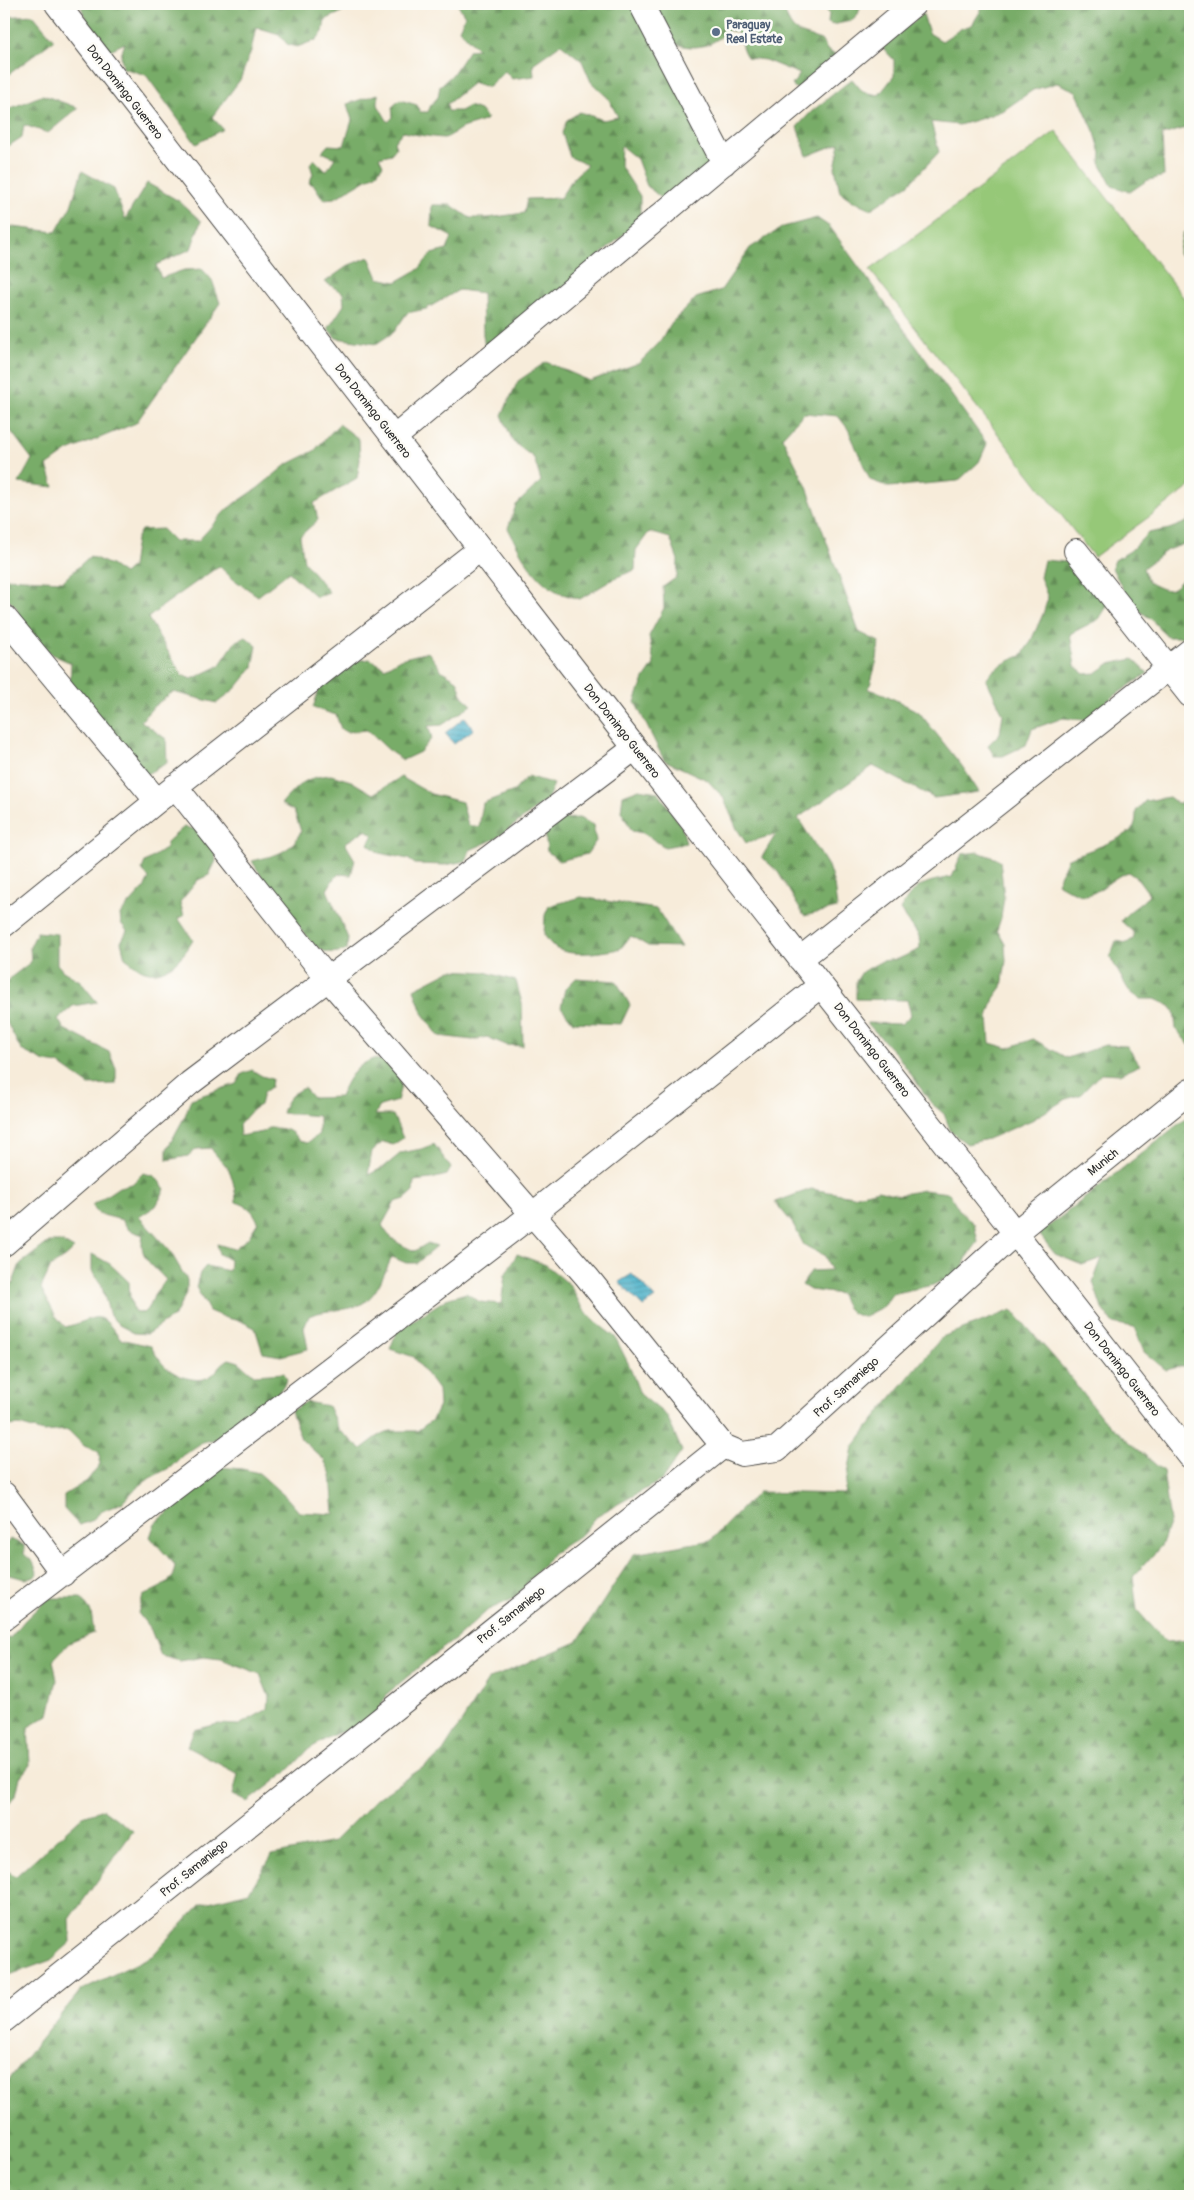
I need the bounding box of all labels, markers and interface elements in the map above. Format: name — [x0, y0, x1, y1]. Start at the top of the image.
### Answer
place label: Paraguay Real Estate — [726, 18, 783, 47]
marker: Paraguay Real Estate — [710, 26, 722, 38]
street label: Don Domingo Guerrero — [83, 42, 167, 143]
street label: Don Domingo Guerrero — [331, 361, 415, 462]
street label: Don Domingo Guerrero — [580, 681, 664, 782]
street label: Don Domingo Guerrero — [830, 1000, 914, 1101]
street label: Munich — [1085, 1145, 1122, 1179]
street label: Don Domingo Guerrero — [1080, 1319, 1164, 1420]
street label: Prof. Samaniego — [811, 1354, 883, 1421]
street label: Prof. Samaniego — [474, 1583, 549, 1647]
street label: Prof. Samaniego — [157, 1836, 232, 1900]

